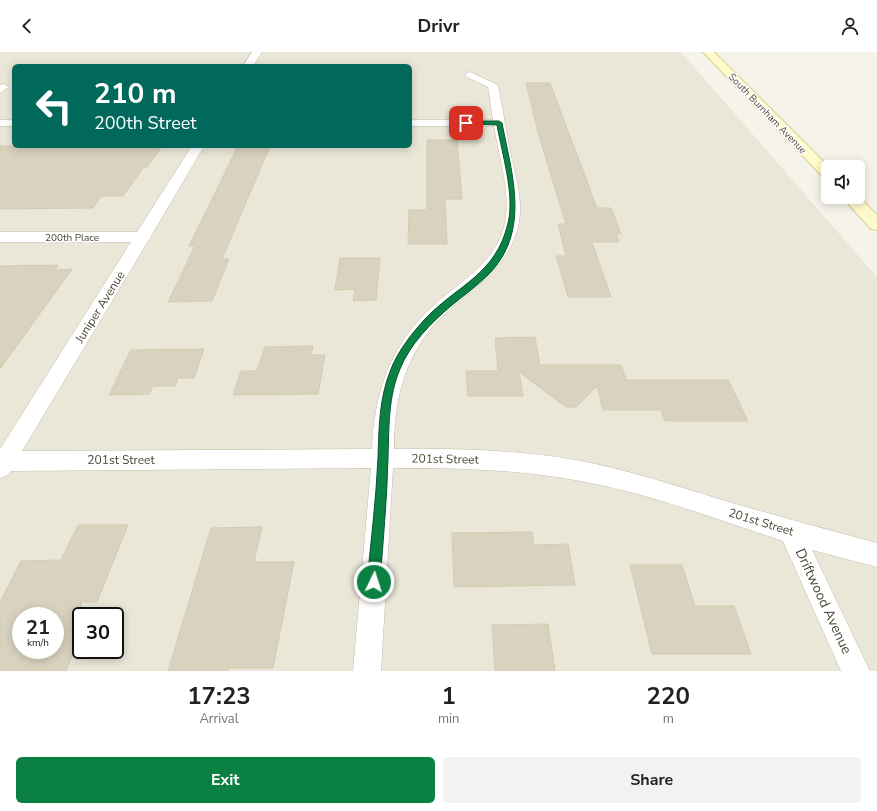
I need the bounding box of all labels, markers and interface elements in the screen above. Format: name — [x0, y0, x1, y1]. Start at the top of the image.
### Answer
text: Drivr — [418, 14, 459, 38]
icon: back — [16, 15, 38, 37]
icon: person — [839, 15, 861, 37]
street label: South Burnham Avenue — [725, 70, 809, 157]
text: 210 m — [94, 75, 177, 113]
icon: left — [28, 80, 80, 132]
pin — [449, 106, 483, 140]
text: 200th Street — [94, 111, 197, 135]
icon: arrive — [455, 112, 477, 134]
map controls — [821, 160, 865, 204]
button: sound — [821, 160, 865, 204]
street label: 200th Place — [45, 231, 99, 245]
street label: Juniper Avenue — [71, 268, 128, 347]
street label: 201st Street — [411, 450, 480, 468]
street label: 201st Street — [87, 452, 155, 468]
street label: 201st Street — [726, 505, 796, 540]
street label: Driftwood Avenue — [791, 545, 856, 657]
position arrow — [353, 561, 395, 603]
speed limit sign: 30 — [72, 607, 124, 659]
text: 21 — [26, 614, 50, 641]
text: km/h — [27, 636, 49, 650]
text: 17:23 — [187, 680, 251, 712]
text: 1 — [441, 680, 456, 712]
text: 220 — [647, 680, 690, 712]
text: Arrival — [199, 710, 239, 728]
text: min — [438, 710, 459, 728]
text: m — [663, 710, 674, 728]
button: Exit — [16, 757, 435, 803]
button: Share — [443, 757, 861, 803]

